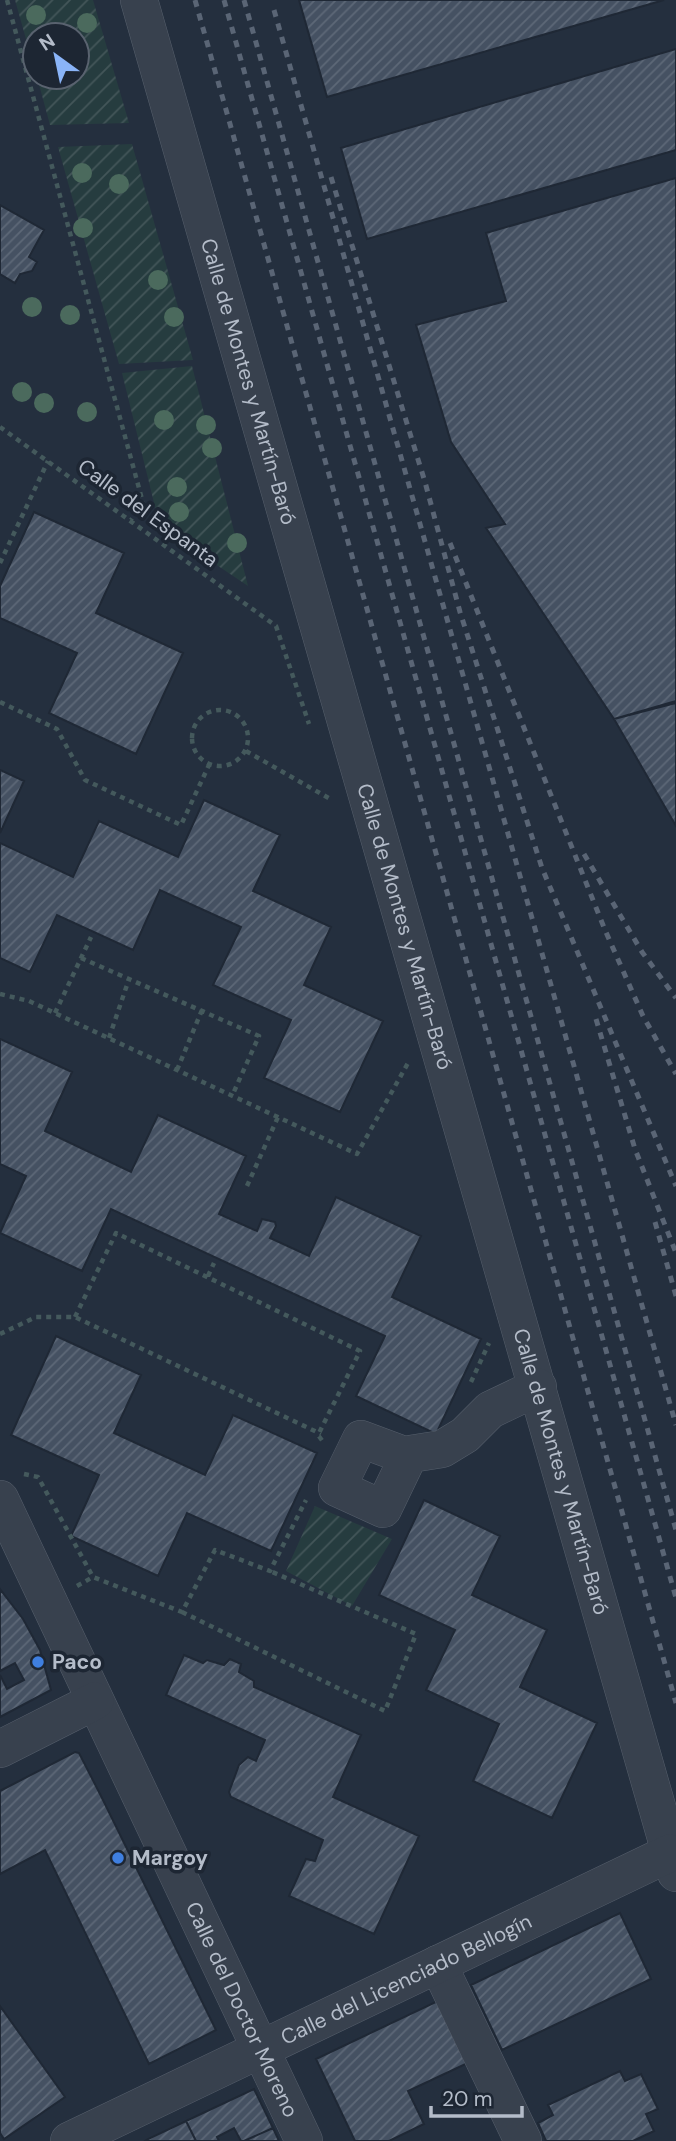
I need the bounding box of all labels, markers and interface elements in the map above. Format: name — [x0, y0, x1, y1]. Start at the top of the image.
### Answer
north arrow — [21, 21, 91, 91]
text: N — [34, 28, 60, 56]
street label: Calle de Montes y Martín-Baró — [194, 235, 303, 528]
street label: Calle del Espanta — [72, 452, 224, 574]
street label: Calle de Montes y Martín-Baró — [350, 780, 459, 1073]
street label: Calle de Montes y Martín-Baró — [507, 1325, 615, 1618]
place label: Paco — [52, 1648, 102, 1676]
marker: Paco — [30, 1654, 46, 1670]
place label: Margoy — [132, 1844, 208, 1872]
marker: Margoy — [110, 1850, 126, 1866]
street label: Calle del Doctor Moreno — [179, 1897, 305, 2122]
street label: Calle del Licenciado Bellogín — [276, 1907, 536, 2051]
scale bar — [431, 2074, 522, 2118]
text: 20 m — [442, 2085, 493, 2113]

